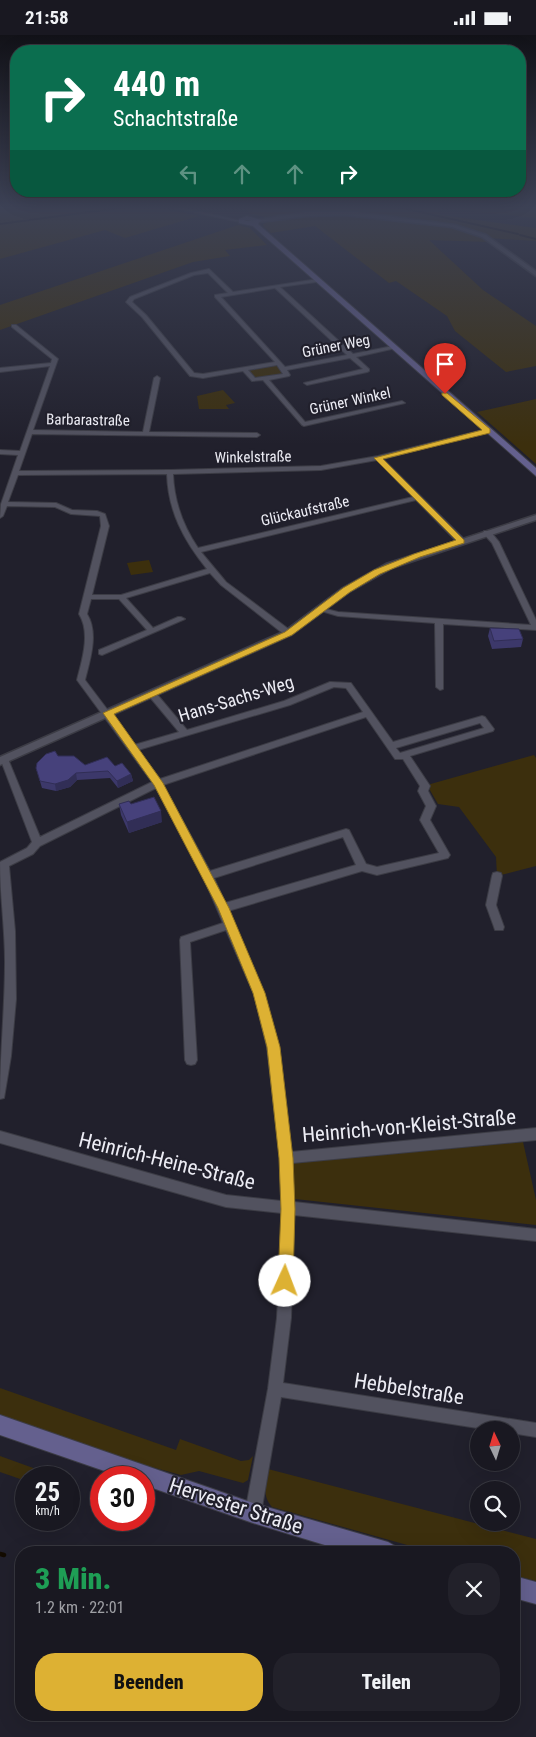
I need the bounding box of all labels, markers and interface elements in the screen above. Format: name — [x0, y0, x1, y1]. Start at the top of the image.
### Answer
text: 21:58 — [25, 6, 69, 29]
text: 440 m — [113, 64, 200, 105]
icon: right — [30, 65, 95, 130]
text: Schachtstraße — [113, 106, 238, 131]
icon: left — [175, 160, 203, 188]
icon: ahead — [228, 160, 256, 188]
icon: ahead — [281, 160, 309, 188]
icon: right — [334, 160, 362, 188]
street label: Grüner Weg — [301, 331, 371, 361]
pin — [424, 343, 466, 394]
icon: arrive — [431, 350, 459, 378]
street label: Grüner Winkel — [308, 384, 392, 418]
street label: Barbarastraße — [46, 410, 130, 430]
street label: Winkelstraße — [214, 447, 292, 467]
street label: Glückaufstraße — [259, 492, 351, 530]
street label: Hans-Sachs-Weg — [176, 671, 296, 726]
street label: Heinrich-von-Kleist-Straße — [301, 1105, 517, 1147]
street label: Heinrich-Heine-Straße — [76, 1127, 258, 1195]
position arrow — [258, 1254, 310, 1306]
street label: Hebbelstraße — [352, 1368, 466, 1410]
north arrow — [470, 1421, 520, 1471]
map controls — [470, 1421, 520, 1531]
speed limit sign: 30 — [90, 1466, 155, 1531]
street label: Hervester Straße — [166, 1473, 306, 1539]
text: 25 — [35, 1478, 60, 1507]
button: search — [470, 1481, 520, 1531]
text: km/h — [35, 1504, 60, 1518]
text: 3 Min. — [35, 1561, 111, 1596]
button: close — [448, 1563, 500, 1615]
text: 1.2 km · 22:01 — [35, 1598, 125, 1617]
button: Beenden — [35, 1653, 263, 1711]
button: Teilen — [273, 1653, 500, 1711]

